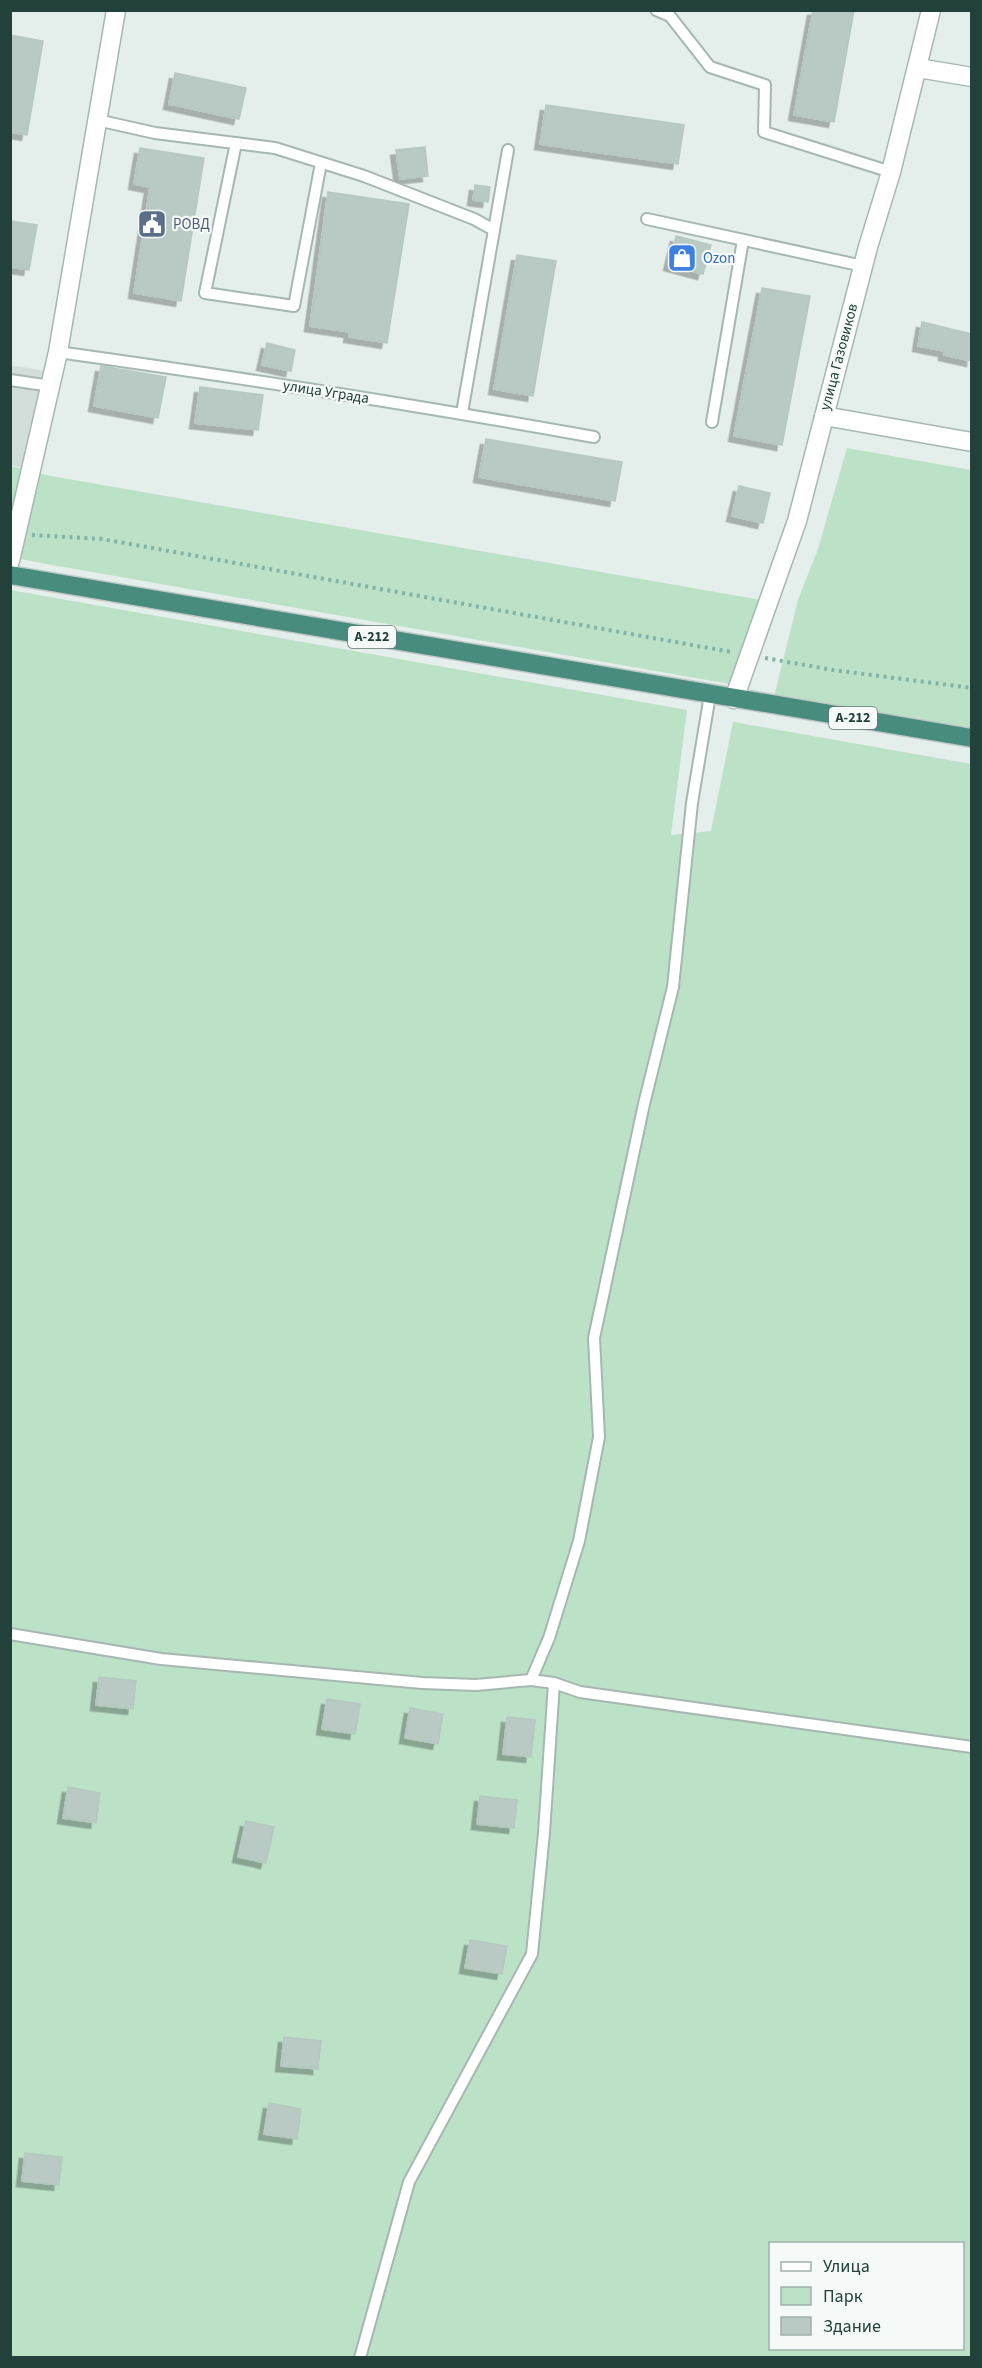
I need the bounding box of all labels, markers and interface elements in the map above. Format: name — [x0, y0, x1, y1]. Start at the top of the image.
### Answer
public building icon: РОВД — [136, 208, 168, 240]
place label: РОВД — [173, 214, 210, 235]
shop icon: Ozon — [666, 242, 698, 274]
place label: Ozon — [703, 248, 735, 269]
street label: улица Газовиков — [815, 301, 863, 413]
street label: улица Уграда — [281, 375, 371, 409]
road number: А-212 — [348, 626, 396, 648]
road number: А-212 — [829, 707, 877, 729]
legend — [769, 2242, 964, 2350]
text: Улица — [823, 2254, 870, 2279]
text: Парк — [823, 2284, 863, 2309]
text: Здание — [823, 2314, 881, 2339]

